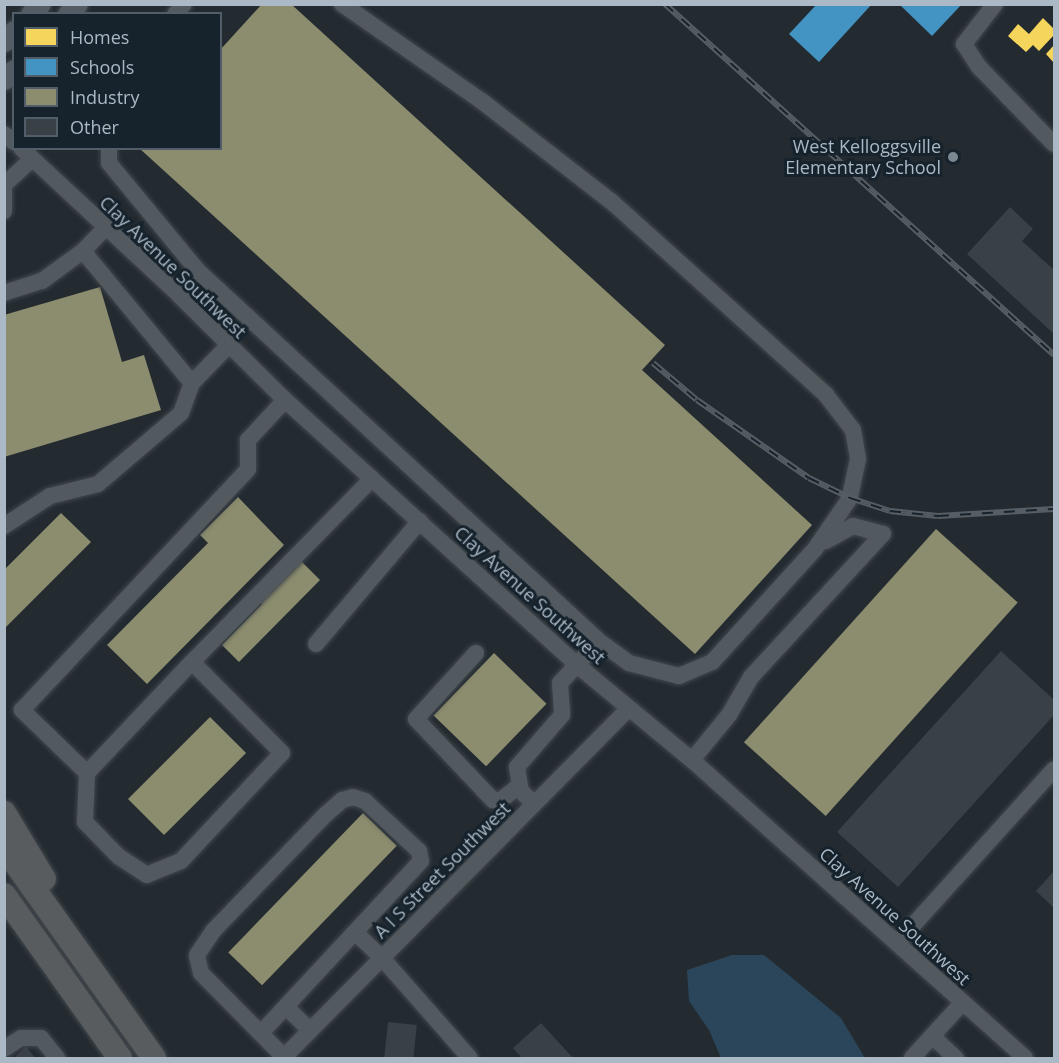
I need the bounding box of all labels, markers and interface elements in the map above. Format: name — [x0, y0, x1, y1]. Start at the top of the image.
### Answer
legend — [12, 12, 222, 150]
text: Homes — [70, 25, 129, 49]
text: Schools — [70, 55, 134, 79]
text: Industry — [70, 85, 140, 109]
text: Other — [70, 115, 119, 139]
place label: West Kelloggsville Elementary School — [785, 136, 941, 178]
marker: West Kelloggsville Elementary School — [946, 150, 960, 164]
street label: Clay Avenue Southwest — [95, 191, 251, 343]
street label: Clay Avenue Southwest — [450, 522, 610, 668]
street label: A I S Street Southwest — [369, 797, 515, 943]
street label: Clay Avenue Southwest — [815, 843, 975, 989]

